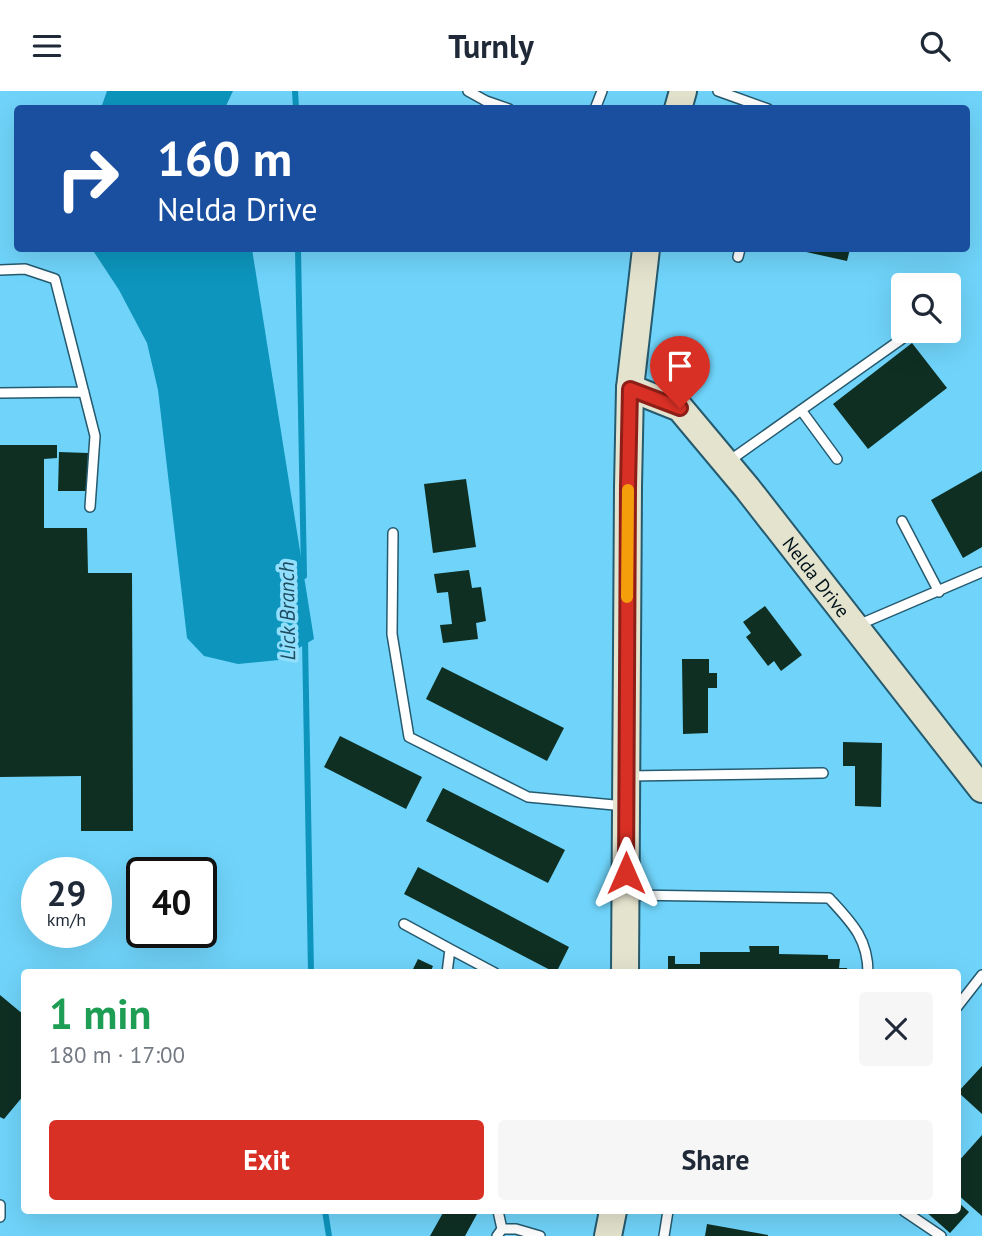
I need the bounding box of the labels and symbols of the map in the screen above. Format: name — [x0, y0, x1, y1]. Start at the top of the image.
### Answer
pin — [650, 336, 710, 408]
street label: Nelda Drive — [778, 532, 855, 622]
water label: Lick Branch — [273, 561, 301, 661]
position arrow — [589, 836, 663, 910]
speed limit sign: 40 — [126, 857, 217, 948]

